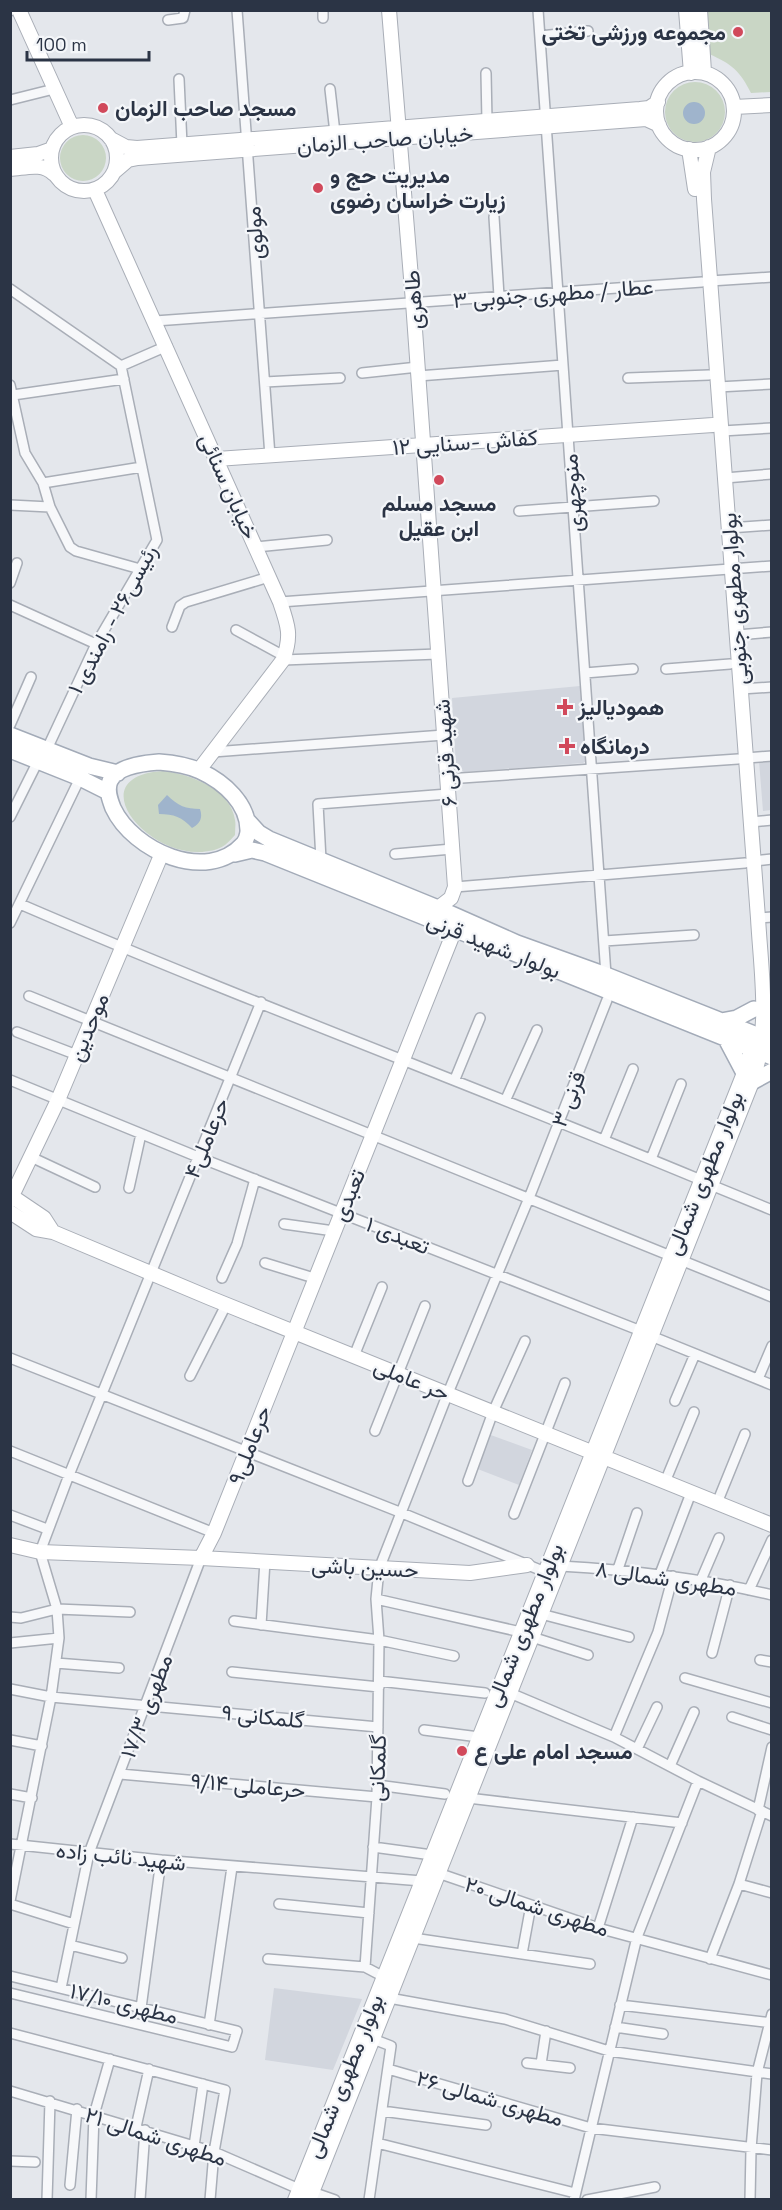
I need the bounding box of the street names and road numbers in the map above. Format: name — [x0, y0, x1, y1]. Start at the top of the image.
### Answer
street label: خیابان صاحب الزمان — [296, 119, 474, 159]
street label: مولوی — [238, 206, 270, 260]
street label: طاهری — [397, 269, 429, 331]
street label: عطار / مطهری جنوبی ۳ — [452, 272, 654, 314]
street label: کفاش -سنایی ۱۲ — [391, 423, 539, 461]
street label: خیابان سنائی — [193, 429, 265, 543]
street label: منوچهری — [555, 453, 590, 533]
street label: بولوار مطهری جنوبی — [714, 512, 754, 686]
street label: رئیسی۲۶ - رامندی ۱ — [61, 539, 163, 699]
street label: شهید قرنی ۶ — [427, 698, 463, 808]
street label: بولوار شهید قرنی — [423, 905, 565, 985]
street label: موحدین — [61, 989, 115, 1065]
street label: قرنی ۳ — [545, 1067, 591, 1131]
street label: بولوار مطهری شمالی — [658, 1087, 750, 1259]
street label: حرعاملی۴ — [177, 1094, 235, 1182]
street label: تعبدی — [325, 1164, 371, 1225]
street label: تعبدی ۱ — [362, 1210, 434, 1260]
street label: حر عاملی — [370, 1351, 454, 1407]
street label: حرعاملی۹ — [221, 1402, 277, 1488]
street label: بولوار مطهری شمالی — [478, 1539, 570, 1711]
street label: حسین باشی — [311, 1550, 419, 1584]
street label: مطهری شمالی ۸ — [594, 1554, 738, 1602]
street label: مطهری ۱۷/۳ — [113, 1650, 179, 1762]
street label: گلمکانی ۹ — [220, 1698, 306, 1734]
street label: گلمکانی — [362, 1734, 392, 1802]
street label: حرعاملی ۹/۱۴ — [189, 1766, 307, 1804]
street label: شهید نائب زاده — [55, 1835, 187, 1877]
street label: مطهری شمالی ۲۰ — [461, 1870, 613, 1942]
street label: مطهری ۱۷/۱۰ — [67, 1976, 181, 2030]
street label: بولوار مطهری شمالی — [298, 1990, 390, 2162]
street label: مطهری شمالی ۲۶ — [413, 2064, 567, 2132]
street label: مطهری شمالی ۲۱ — [82, 2100, 230, 2172]

